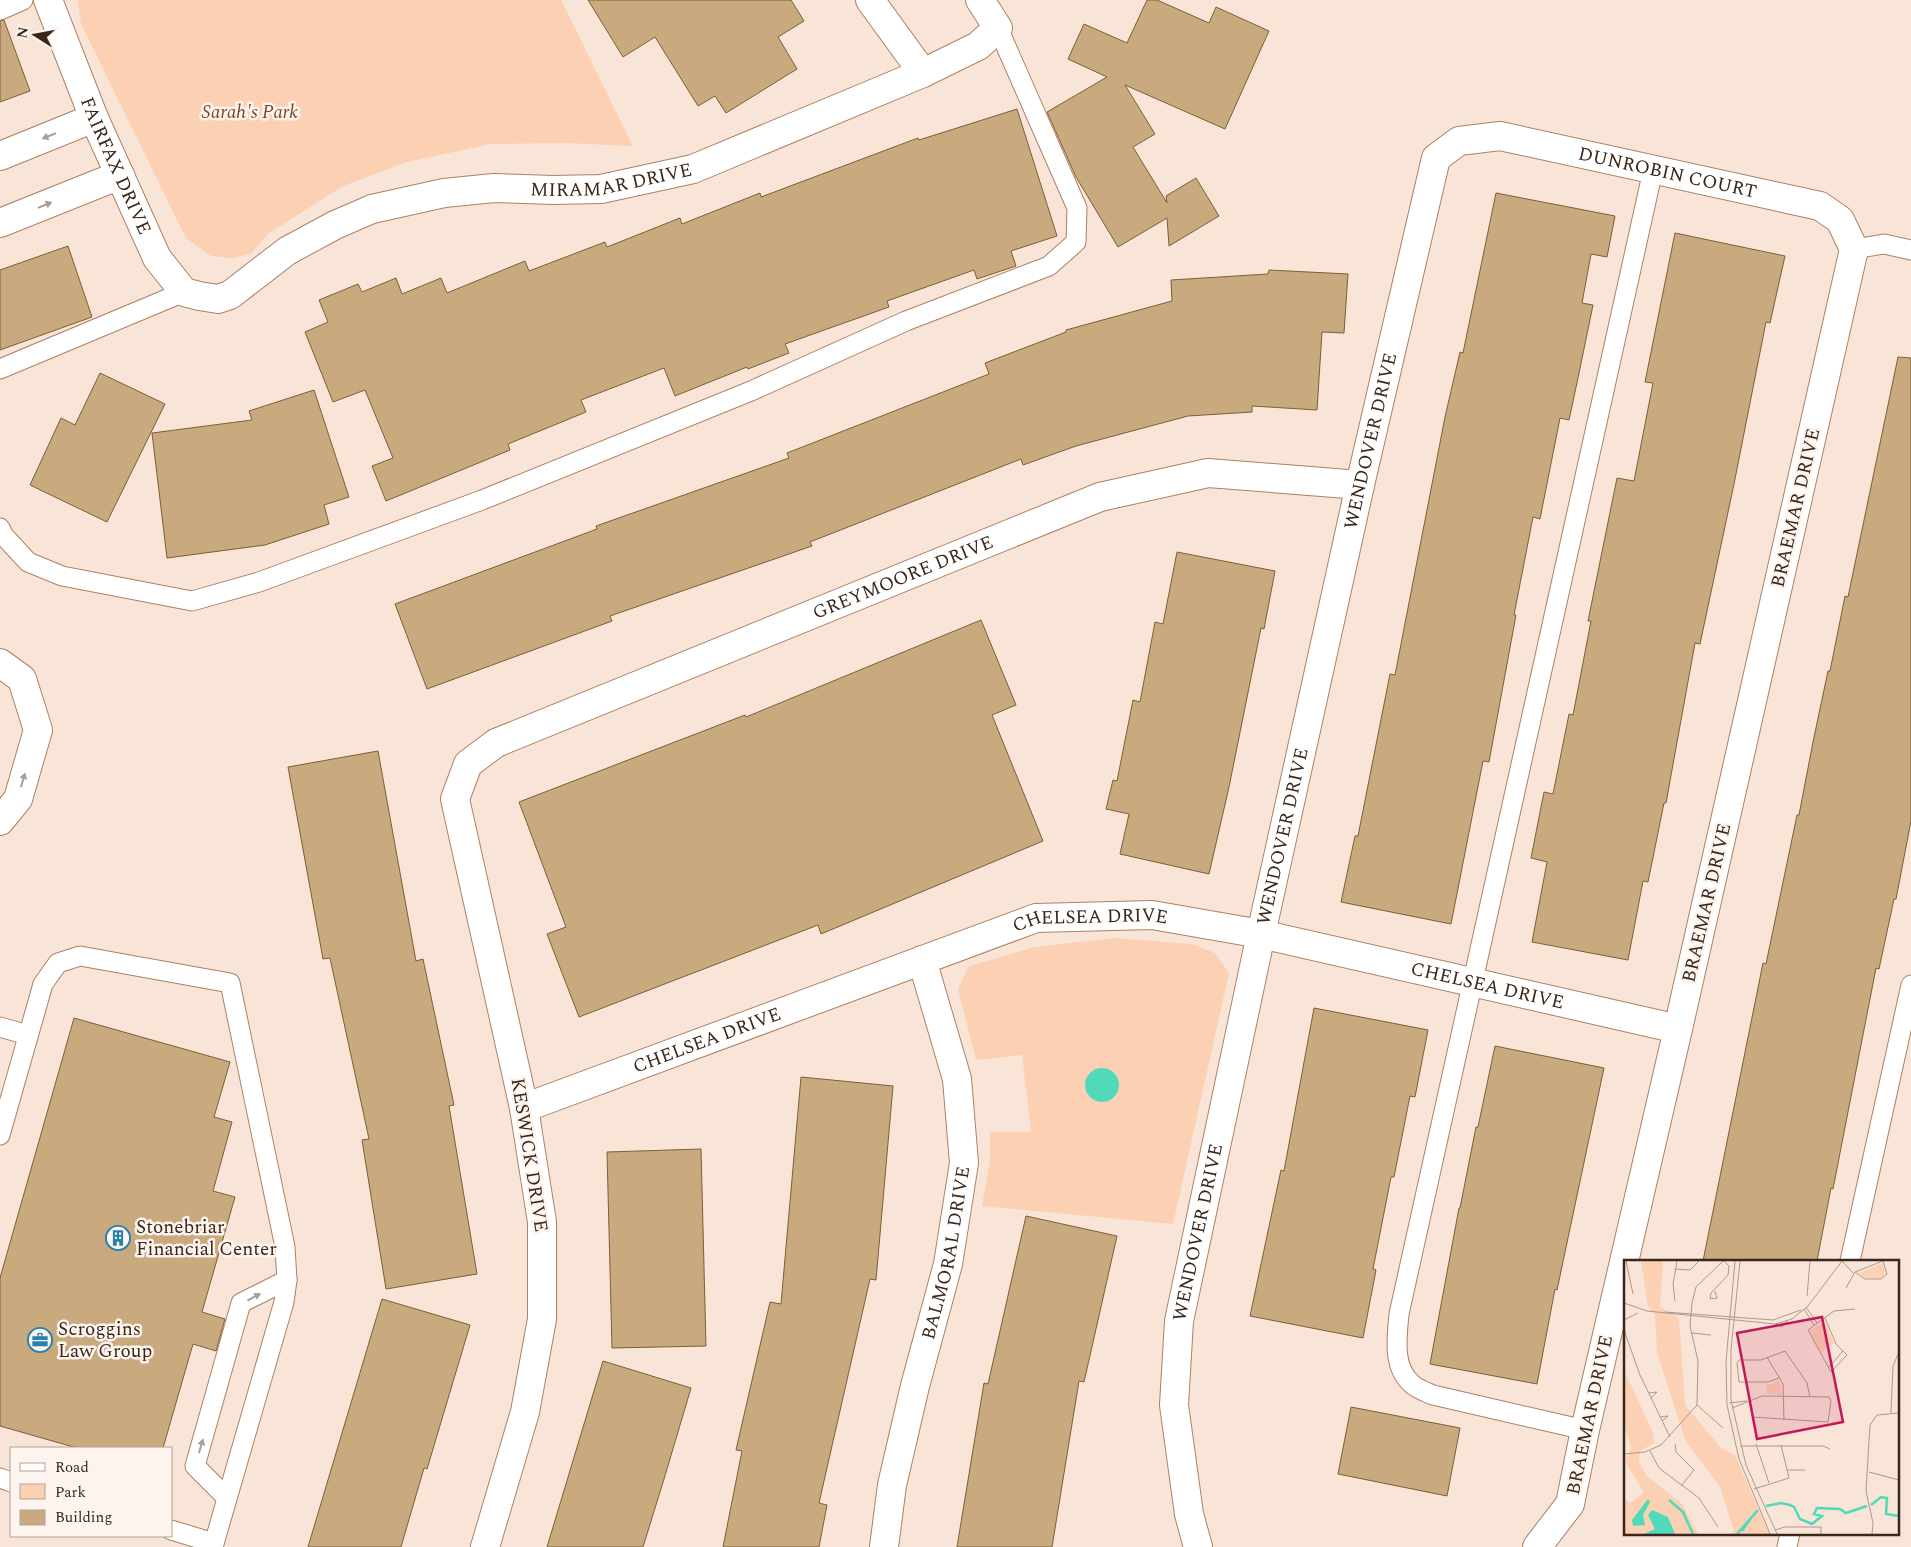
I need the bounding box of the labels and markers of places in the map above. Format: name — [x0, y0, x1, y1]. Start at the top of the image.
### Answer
place label: Stonebriar Financial Center — [136, 1213, 277, 1264]
building icon: Stonebriar Financial Center — [105, 1225, 131, 1251]
place label: Scroggins Law Group — [58, 1315, 152, 1366]
office icon: Scroggins Law Group — [27, 1327, 53, 1353]

